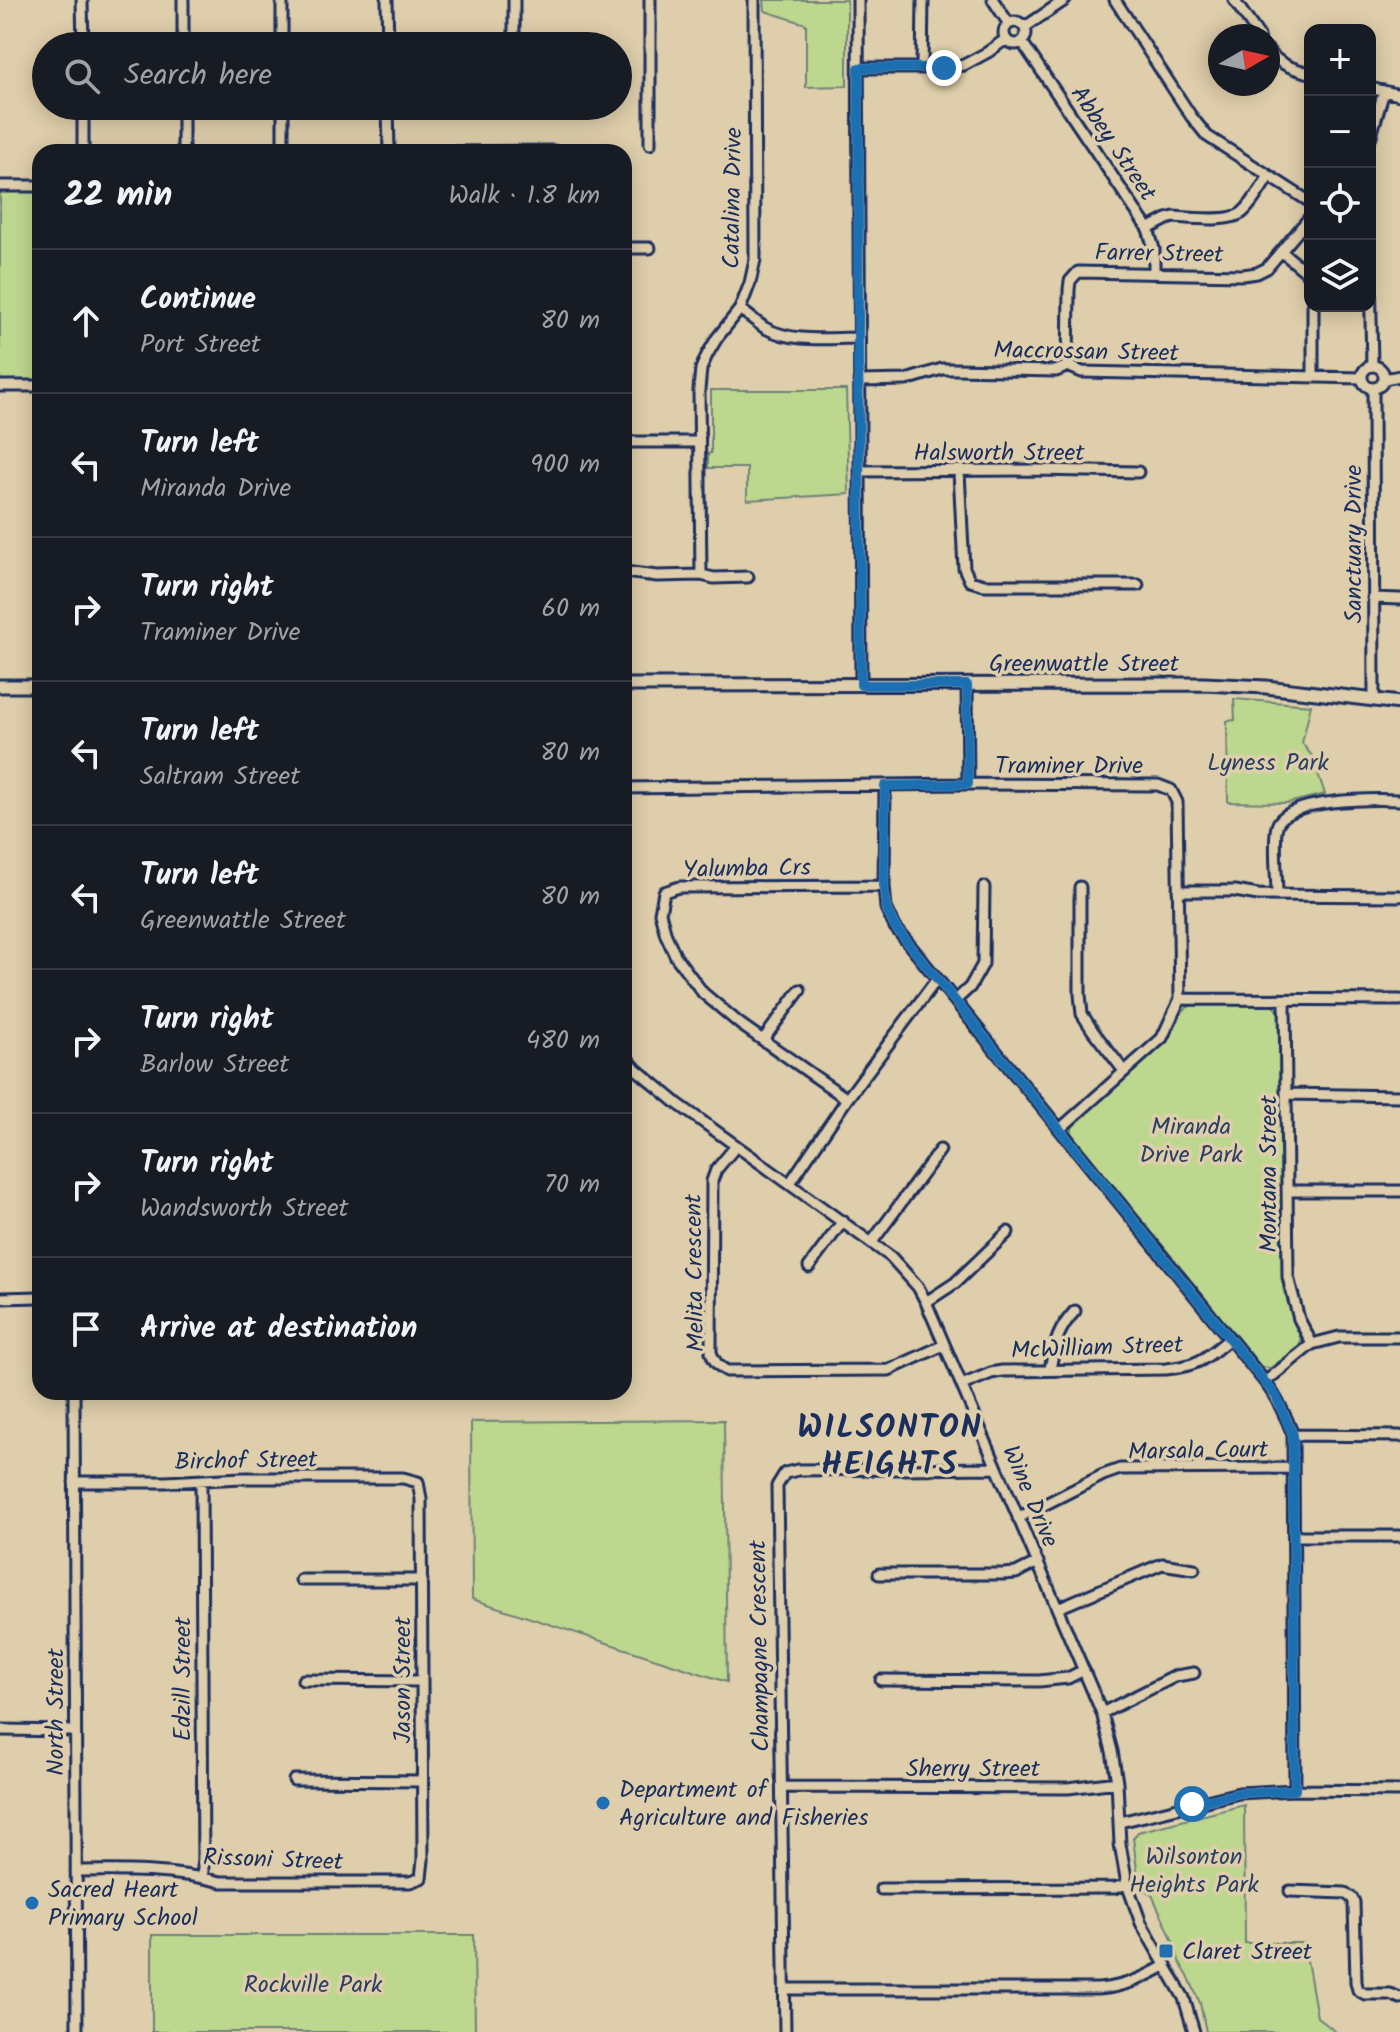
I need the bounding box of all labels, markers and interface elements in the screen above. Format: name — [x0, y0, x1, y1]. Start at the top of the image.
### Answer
north arrow — [1208, 24, 1280, 96]
map controls — [1304, 24, 1376, 312]
button: + — [1304, 24, 1376, 96]
search box — [32, 32, 632, 120]
route end — [926, 50, 962, 86]
text: Search here — [124, 52, 272, 100]
icon: search — [60, 54, 104, 98]
street label: Abbey Street — [1060, 78, 1166, 210]
button: − — [1304, 96, 1376, 168]
street label: Catalina Drive — [713, 127, 754, 269]
button: locate — [1304, 168, 1376, 240]
text: 22 min — [64, 169, 172, 223]
text: Walk · 1.8 km — [449, 175, 600, 217]
street label: Farrer Street — [1094, 234, 1224, 275]
button: layers — [1304, 240, 1376, 312]
text: Continue — [140, 276, 256, 324]
icon: ahead — [64, 299, 108, 343]
text: 80 m — [540, 300, 600, 342]
text: Port Street — [140, 324, 261, 366]
street label: Maccrossan Street — [993, 331, 1180, 374]
text: Turn left — [140, 420, 259, 468]
street label: Halsworth Street — [913, 434, 1085, 473]
icon: left — [64, 443, 108, 487]
text: 900 m — [530, 444, 600, 486]
street label: Sanctuary Drive — [1335, 465, 1374, 623]
text: Miranda Drive — [140, 468, 291, 510]
text: Turn right — [140, 564, 273, 612]
icon: right — [64, 587, 108, 631]
text: 60 m — [541, 588, 600, 630]
text: Traminer Drive — [140, 612, 300, 654]
street label: Greenwattle Street — [989, 645, 1180, 684]
text: Turn left — [140, 708, 259, 756]
icon: left — [64, 731, 108, 775]
text: 80 m — [540, 732, 600, 774]
park label: Lyness Park — [1207, 744, 1329, 783]
street label: Traminer Drive — [995, 747, 1143, 786]
text: Saltram Street — [140, 756, 300, 798]
street label: Yalumba Crs — [683, 849, 811, 890]
text: Turn left — [140, 852, 259, 900]
icon: left — [64, 875, 108, 919]
text: 80 m — [540, 876, 600, 918]
text: Greenwattle Street — [140, 900, 346, 942]
text: Turn right — [140, 996, 273, 1044]
icon: right — [64, 1019, 108, 1063]
text: 480 m — [526, 1020, 600, 1062]
text: Barlow Street — [140, 1044, 289, 1086]
street label: Montana Street — [1250, 1094, 1289, 1253]
park label: Miranda Drive Park — [1139, 1108, 1243, 1175]
text: Turn right — [140, 1140, 273, 1188]
icon: right — [64, 1163, 108, 1207]
text: 70 m — [544, 1164, 600, 1206]
text: Wandsworth Street — [140, 1188, 349, 1230]
street label: Melita Crescent — [675, 1193, 716, 1353]
text: Arrive at destination — [140, 1305, 417, 1353]
icon: arrive — [64, 1307, 108, 1351]
street label: McWilliam Street — [1010, 1326, 1185, 1371]
district label: WILSONTON HEIGHTS — [797, 1403, 983, 1491]
street label: Marsala Court — [1127, 1431, 1269, 1472]
street label: Wine Drive — [991, 1439, 1069, 1554]
street label: Birchof Street — [174, 1441, 319, 1482]
street label: Champagne Crescent — [739, 1539, 782, 1752]
street label: Edzill Street — [164, 1616, 203, 1741]
street label: Jason Street — [384, 1616, 423, 1743]
street label: North Street — [37, 1647, 76, 1776]
street label: Sherry Street — [906, 1750, 1041, 1789]
place label: Department of Agriculture and Fisheries — [619, 1771, 868, 1838]
route start — [1174, 1786, 1210, 1822]
marker: Department of Agriculture and Fisheries — [594, 1794, 612, 1812]
park label: Wilsonton Heights Park — [1129, 1838, 1259, 1905]
street label: Rissoni Street — [202, 1839, 344, 1882]
place label: Sacred Heart Primary School — [48, 1871, 198, 1938]
marker: Sacred Heart Primary School — [23, 1894, 41, 1912]
place label: Claret Street — [1182, 1933, 1313, 1972]
marker: Claret Street — [1157, 1942, 1175, 1960]
park label: Rockville Park — [244, 1966, 383, 2005]

